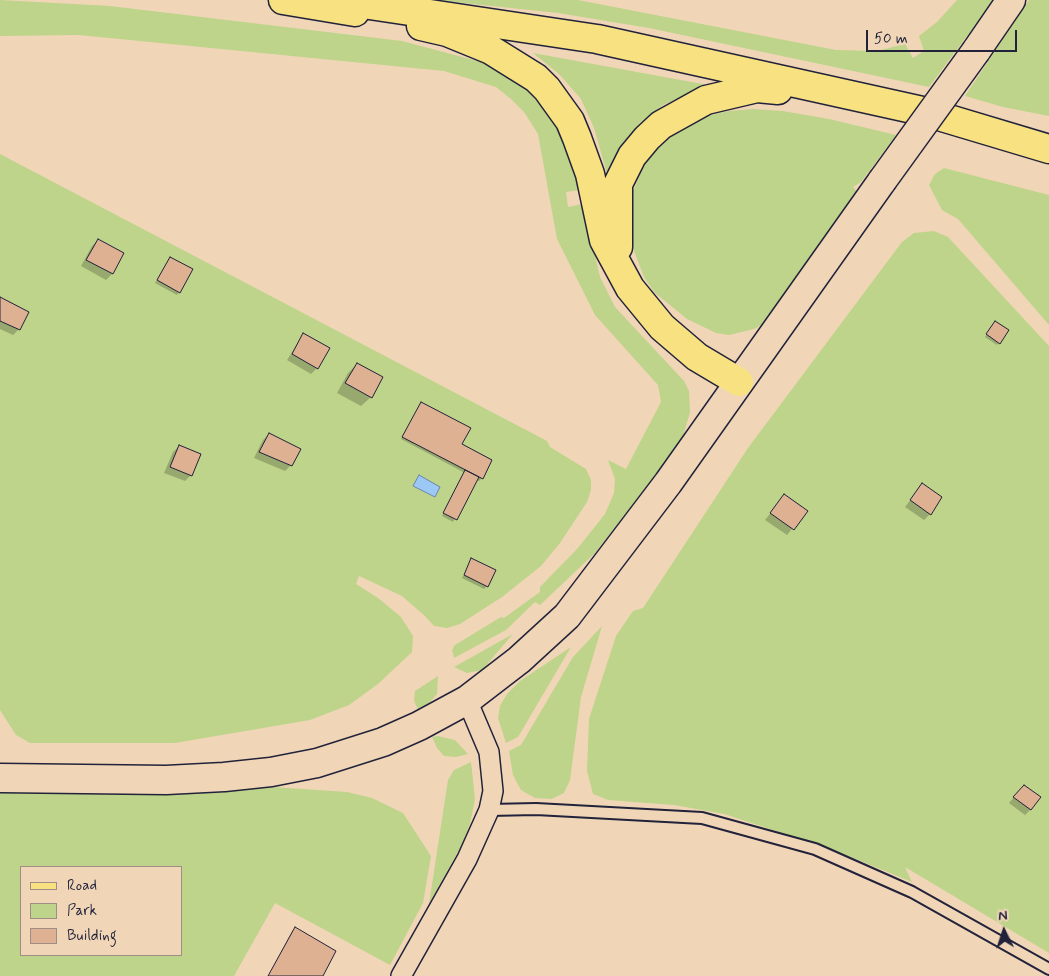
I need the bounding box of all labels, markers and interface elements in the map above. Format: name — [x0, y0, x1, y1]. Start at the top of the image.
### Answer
scale bar — [869, 20, 1020, 52]
text: 50 m — [874, 29, 908, 49]
legend — [20, 866, 182, 956]
text: Road — [67, 876, 97, 896]
text: Park — [67, 901, 97, 921]
north arrow — [979, 906, 1029, 956]
text: N — [998, 907, 1008, 925]
text: Building — [67, 926, 117, 946]

